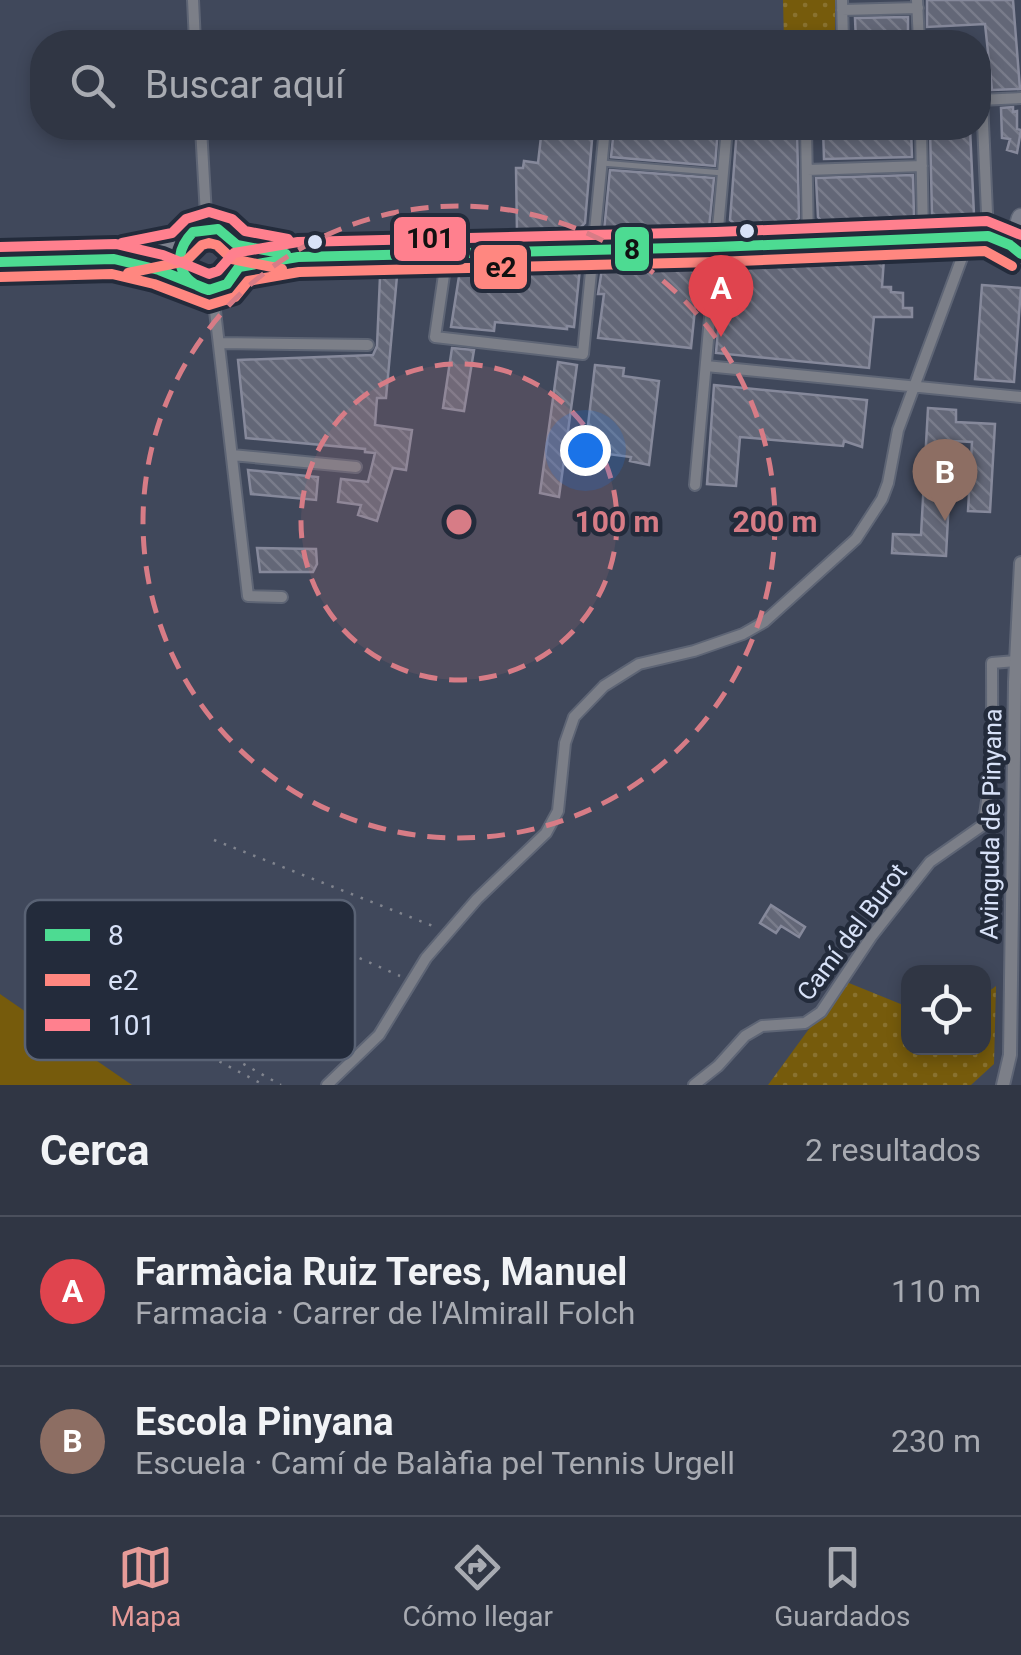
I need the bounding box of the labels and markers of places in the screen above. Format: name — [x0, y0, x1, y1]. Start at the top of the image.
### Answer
unlabelled marker — [737, 221, 757, 241]
unlabelled marker — [305, 232, 325, 252]
pin: A — [688, 255, 754, 337]
pin: B — [912, 438, 978, 521]
centre of rings — [441, 504, 477, 540]

